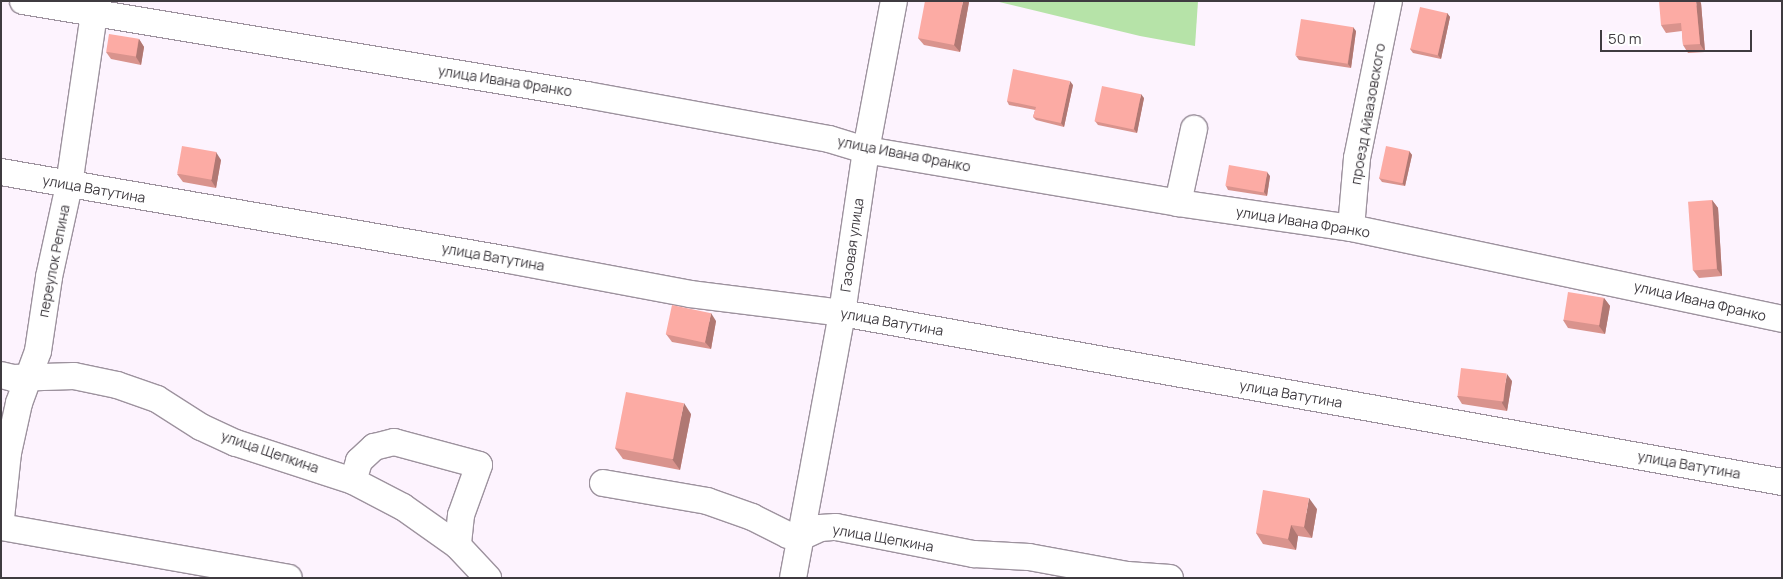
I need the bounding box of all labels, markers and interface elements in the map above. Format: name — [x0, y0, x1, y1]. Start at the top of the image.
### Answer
scale bar — [1603, 20, 1756, 52]
text: 50 m — [1608, 28, 1642, 49]
street label: проезд Айвазовского — [1347, 42, 1389, 186]
street label: улица Ивана Франко — [437, 62, 573, 100]
street label: улица Ивана Франко — [836, 133, 972, 175]
street label: улица Ватутина — [41, 172, 147, 206]
street label: Газовая улица — [837, 197, 867, 293]
street label: переулок Репина — [35, 203, 73, 319]
street label: улица Ивана Франко — [1235, 203, 1371, 241]
street label: улица Ватутина — [440, 240, 546, 274]
street label: улица Ивана Франко — [1632, 278, 1768, 324]
street label: улица Ватутина — [839, 305, 945, 339]
street label: улица Ватутина — [1238, 377, 1344, 411]
street label: улица Щепкина — [219, 427, 321, 477]
street label: улица Ватутина — [1636, 448, 1742, 482]
street label: улица Щепкина — [831, 521, 935, 555]

